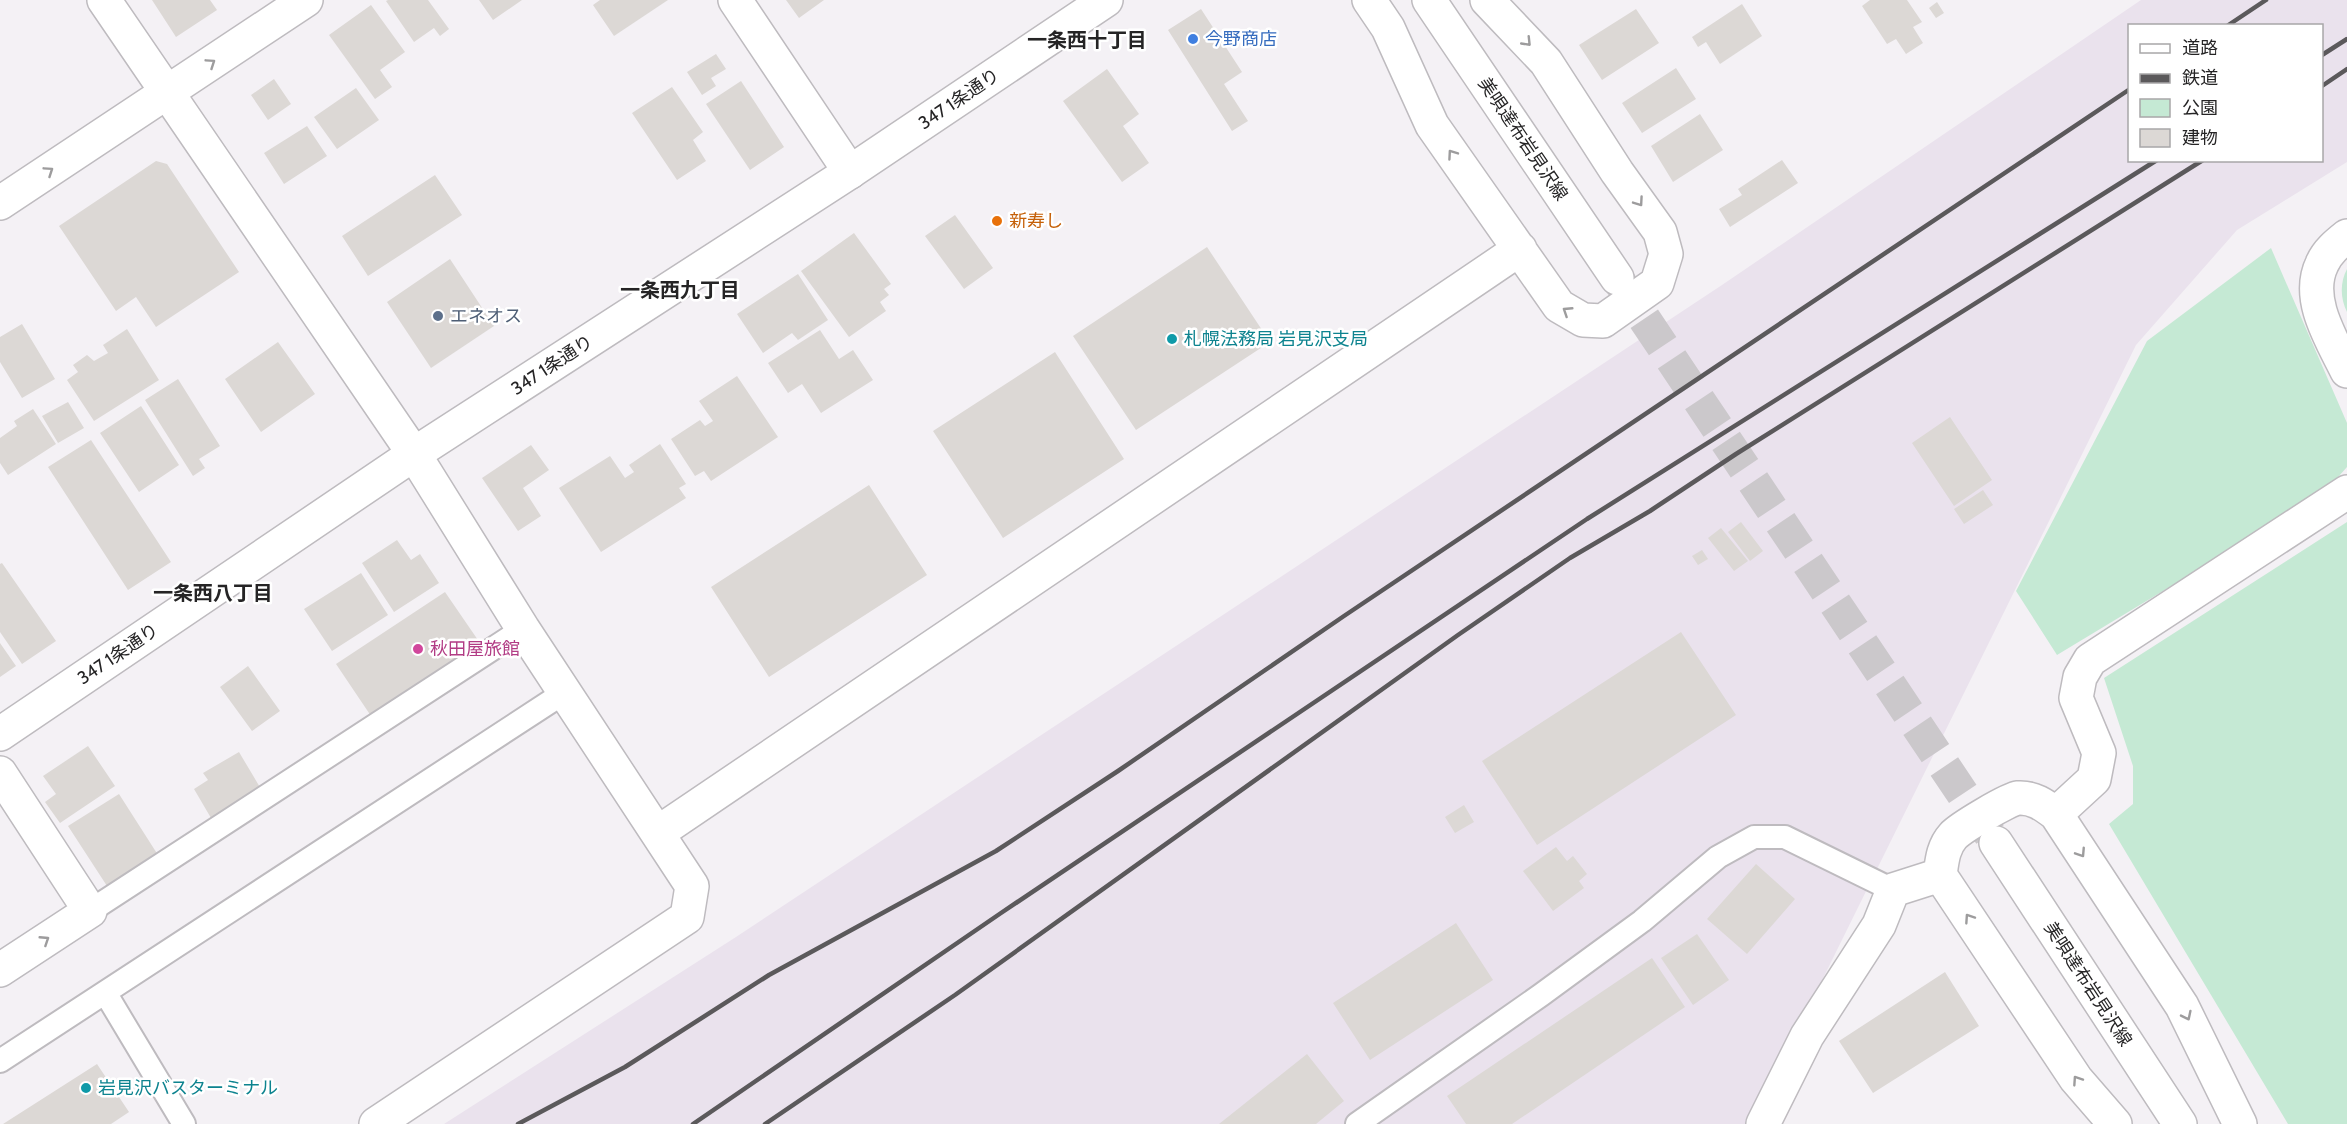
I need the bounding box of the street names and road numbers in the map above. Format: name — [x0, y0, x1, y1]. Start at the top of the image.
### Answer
street label: 347 1条通り — [914, 64, 1004, 134]
street label: 美唄達布岩見沢線 — [1474, 73, 1572, 205]
street label: 347 1条通り — [507, 330, 597, 400]
street label: 347 1条通り — [73, 619, 163, 689]
street label: 美唄達布岩見沢線 — [2040, 918, 2136, 1050]

